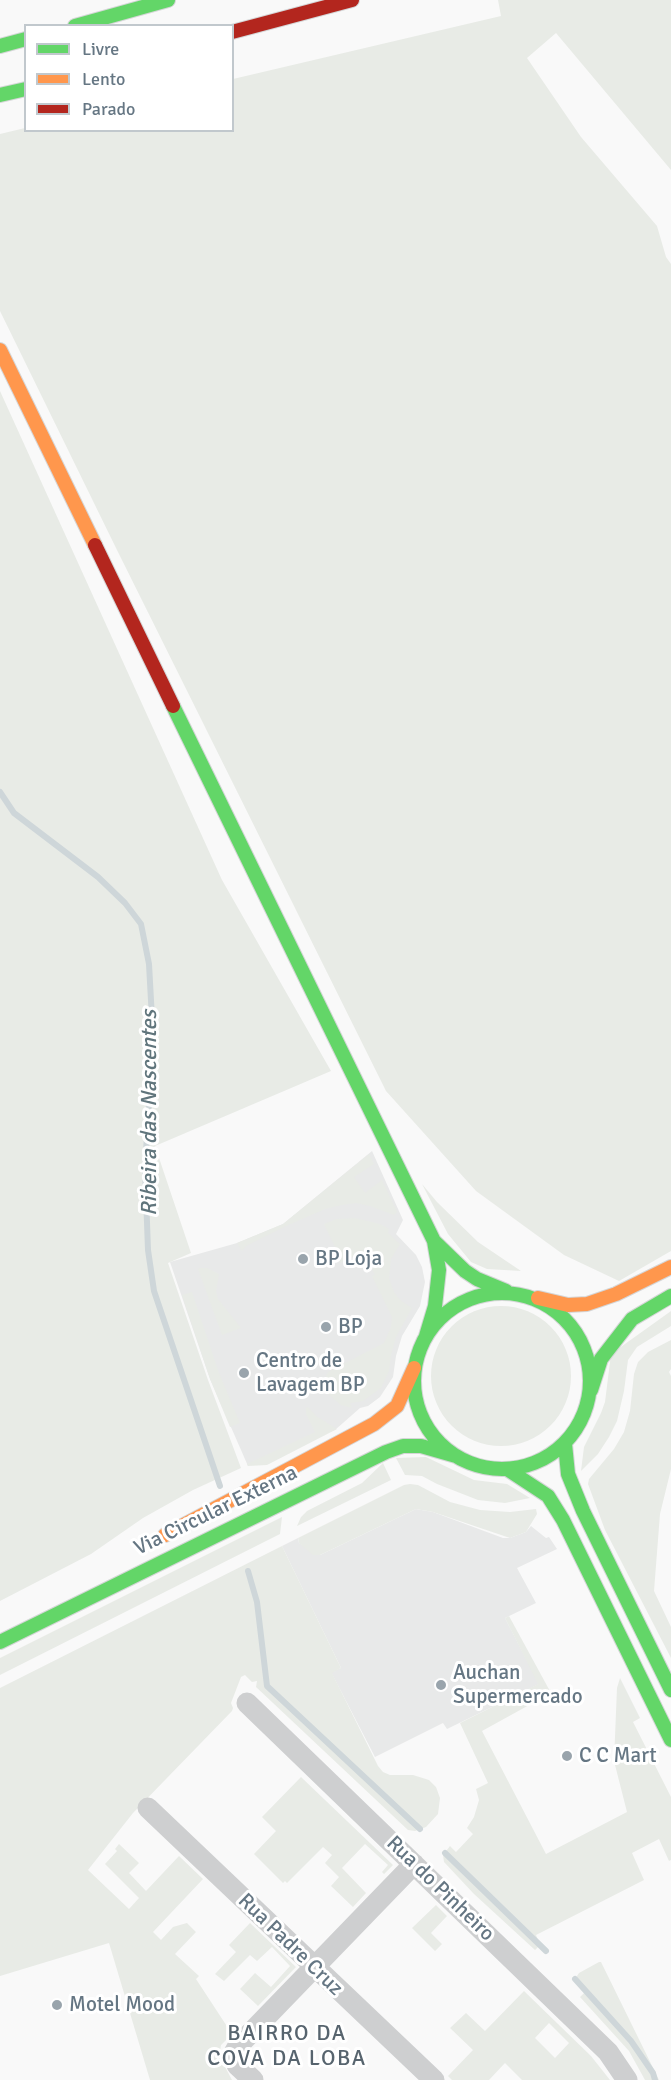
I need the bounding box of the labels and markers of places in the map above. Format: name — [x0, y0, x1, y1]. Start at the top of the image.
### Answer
place label: BP Loja — [315, 1246, 382, 1272]
marker: BP Loja — [296, 1252, 310, 1266]
place label: BP — [338, 1314, 363, 1340]
marker: BP — [319, 1320, 333, 1334]
place label: Centro de Lavagem BP — [256, 1348, 365, 1398]
marker: Centro de Lavagem BP — [237, 1366, 251, 1380]
place label: Auchan Supermercado — [453, 1660, 583, 1710]
marker: Auchan Supermercado — [434, 1678, 448, 1692]
place label: C C Mart — [579, 1743, 657, 1769]
marker: C C Mart — [560, 1749, 574, 1763]
place label: Motel Mood — [69, 1992, 175, 2018]
marker: Motel Mood — [50, 1998, 64, 2012]

